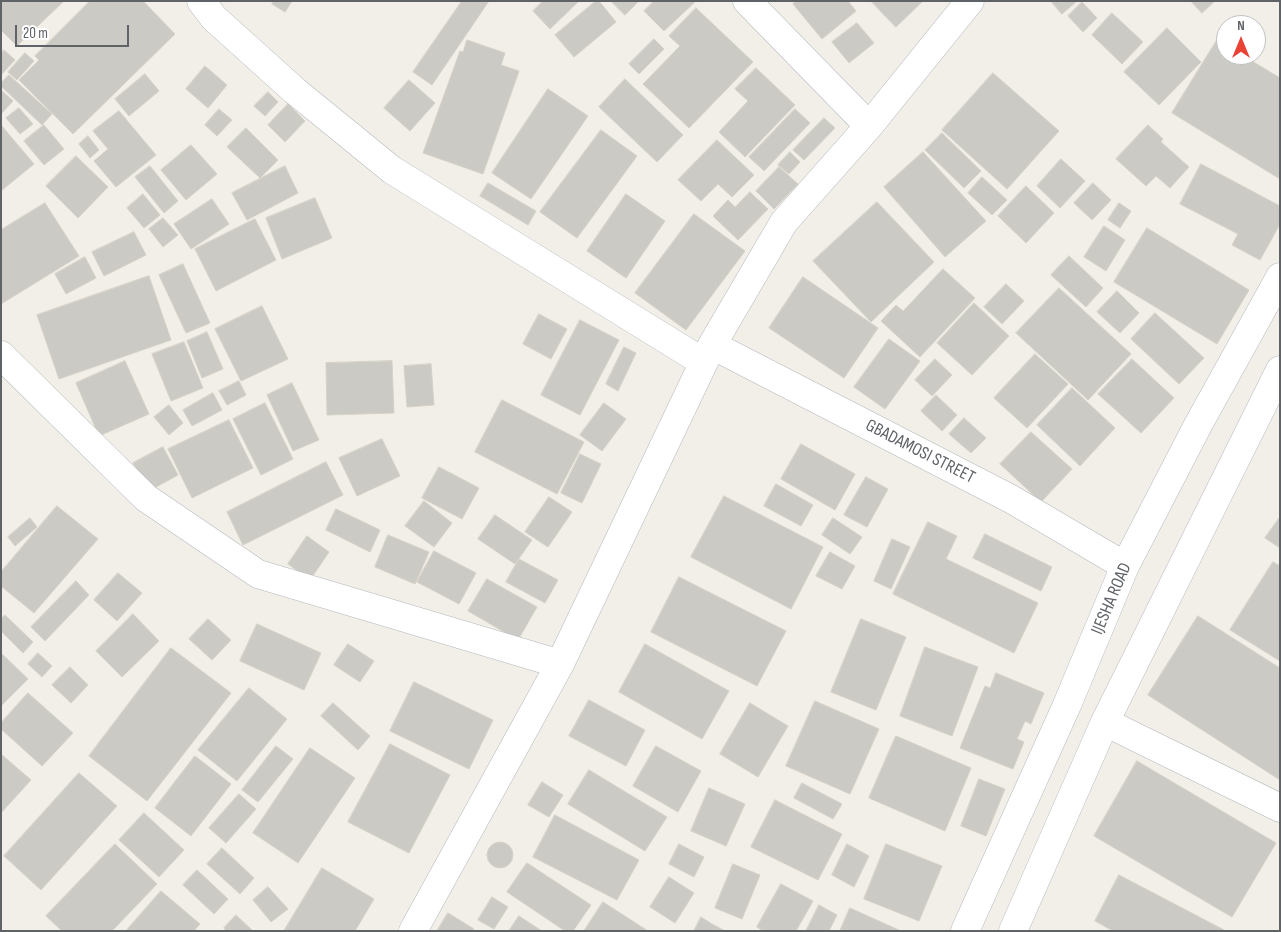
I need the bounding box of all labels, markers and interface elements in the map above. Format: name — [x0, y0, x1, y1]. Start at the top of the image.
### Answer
scale bar — [18, 15, 131, 47]
north arrow — [1216, 15, 1266, 65]
text: N — [1237, 17, 1245, 34]
text: 20 m — [23, 24, 48, 43]
street label: GBADAMOSI STREET — [862, 415, 978, 489]
street label: IJESHA ROAD — [1087, 560, 1137, 638]

